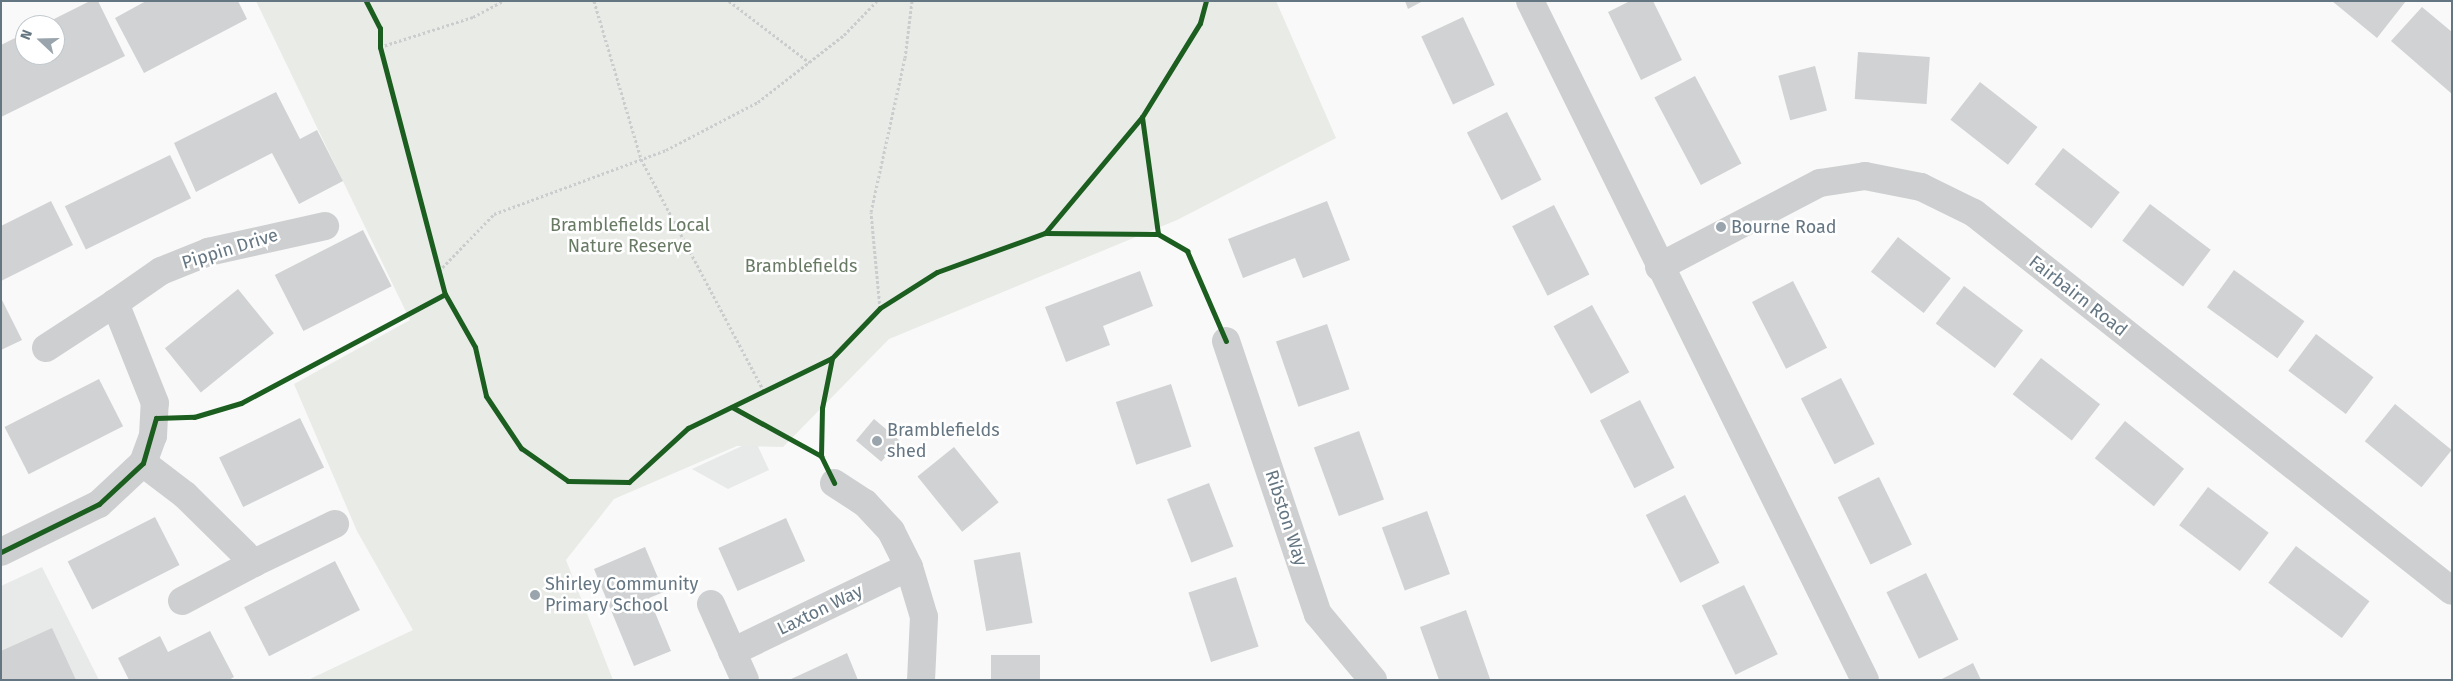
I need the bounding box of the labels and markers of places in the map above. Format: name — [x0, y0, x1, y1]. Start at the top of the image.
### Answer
place label: Bourne Road — [1731, 216, 1837, 238]
marker: Bourne Road — [1715, 221, 1727, 233]
place label: Bramblefields shed — [887, 420, 1000, 462]
marker: Bramblefields shed — [871, 435, 883, 447]
place label: Shirley Community Primary School — [545, 574, 698, 616]
marker: Shirley Community Primary School — [529, 589, 541, 601]

